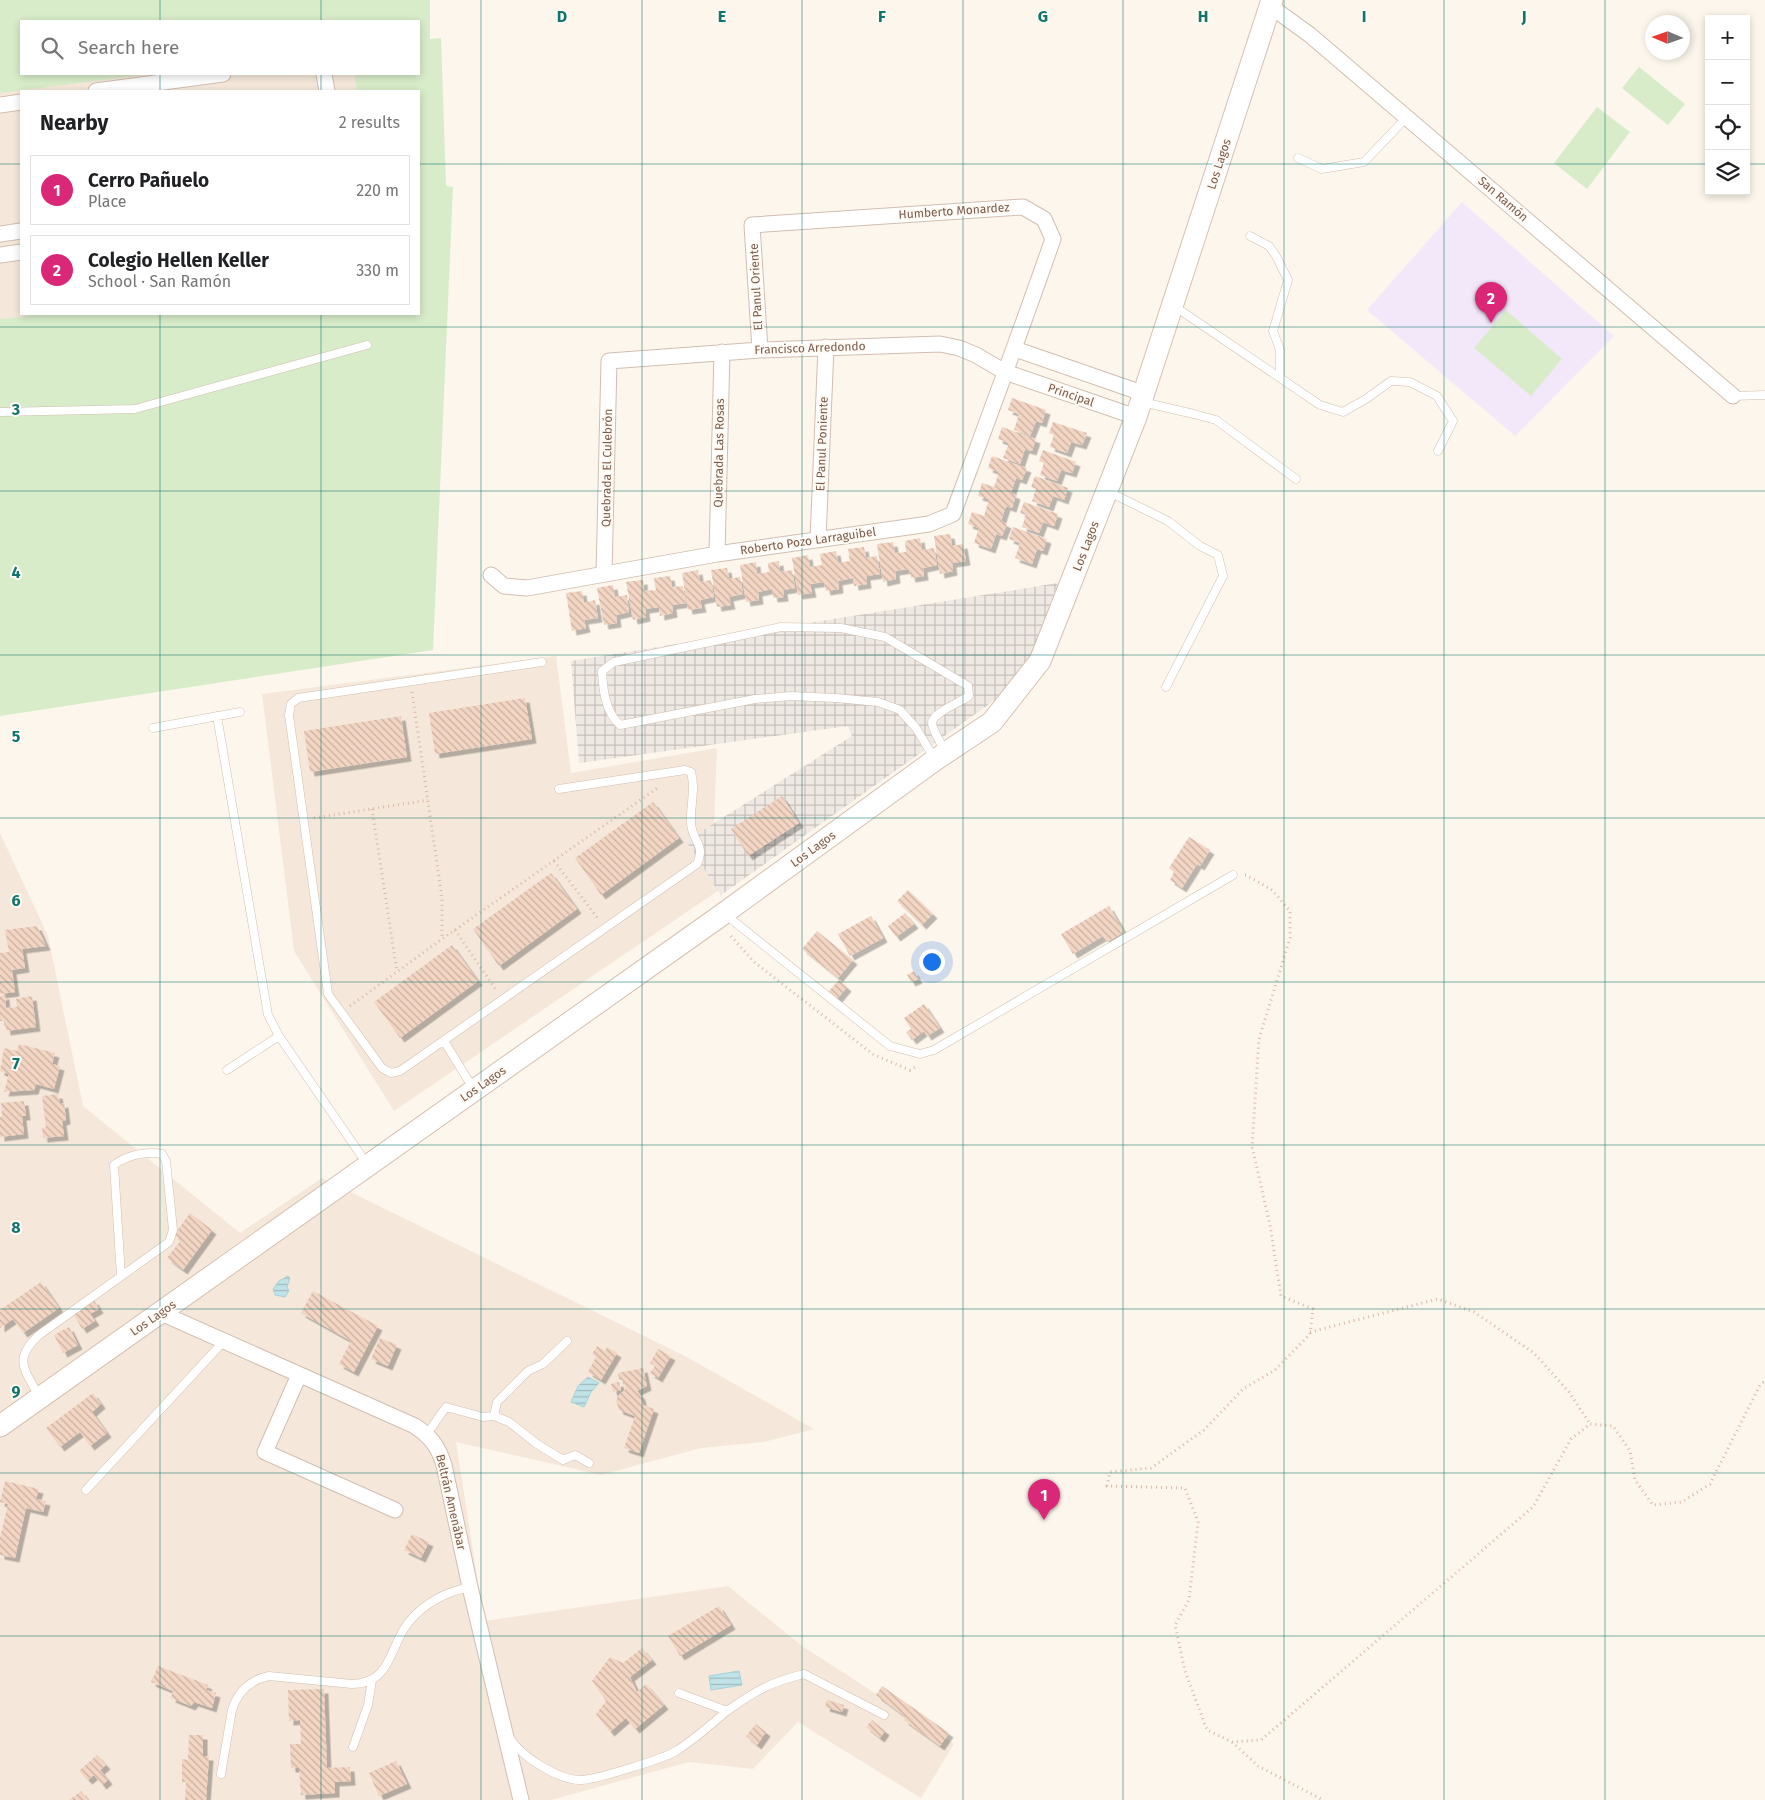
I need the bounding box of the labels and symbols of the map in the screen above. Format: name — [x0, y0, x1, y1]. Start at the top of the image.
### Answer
text: D — [557, 7, 567, 26]
text: E — [718, 7, 726, 26]
text: F — [878, 7, 886, 26]
text: G — [1038, 7, 1048, 26]
text: H — [1198, 7, 1208, 26]
text: I — [1362, 7, 1366, 26]
text: J — [1520, 7, 1527, 26]
north arrow — [1645, 15, 1690, 60]
street label: Los Lagos — [1204, 137, 1234, 191]
street label: San Ramón — [1475, 174, 1531, 224]
street label: Humberto Monardez — [898, 200, 1010, 222]
street label: El Panul Oriente — [747, 243, 765, 331]
pin: 2 — [1475, 282, 1507, 323]
street label: Francisco Arredondo — [754, 339, 866, 357]
street label: Principal — [1046, 381, 1096, 410]
street label: El Panul Poniente — [813, 396, 831, 492]
street label: Quebrada Las Rosas — [711, 398, 727, 508]
text: 3 — [11, 400, 20, 419]
street label: Quebrada El Culebrón — [599, 409, 615, 527]
street label: Los Lagos — [1070, 519, 1102, 573]
street label: Roberto Pozo Larraguibel — [739, 524, 877, 557]
text: 4 — [11, 563, 21, 582]
text: 5 — [12, 727, 21, 746]
street label: Los Lagos — [788, 828, 839, 870]
text: 6 — [11, 891, 21, 910]
your location — [919, 949, 945, 975]
text: 7 — [12, 1054, 20, 1073]
street label: Los Lagos — [458, 1063, 509, 1105]
text: 8 — [11, 1218, 21, 1237]
street label: Los Lagos — [128, 1297, 179, 1339]
text: 9 — [12, 1382, 21, 1401]
street label: Beltrán Amenábar — [433, 1453, 469, 1552]
pin: 1 — [1028, 1479, 1060, 1520]

